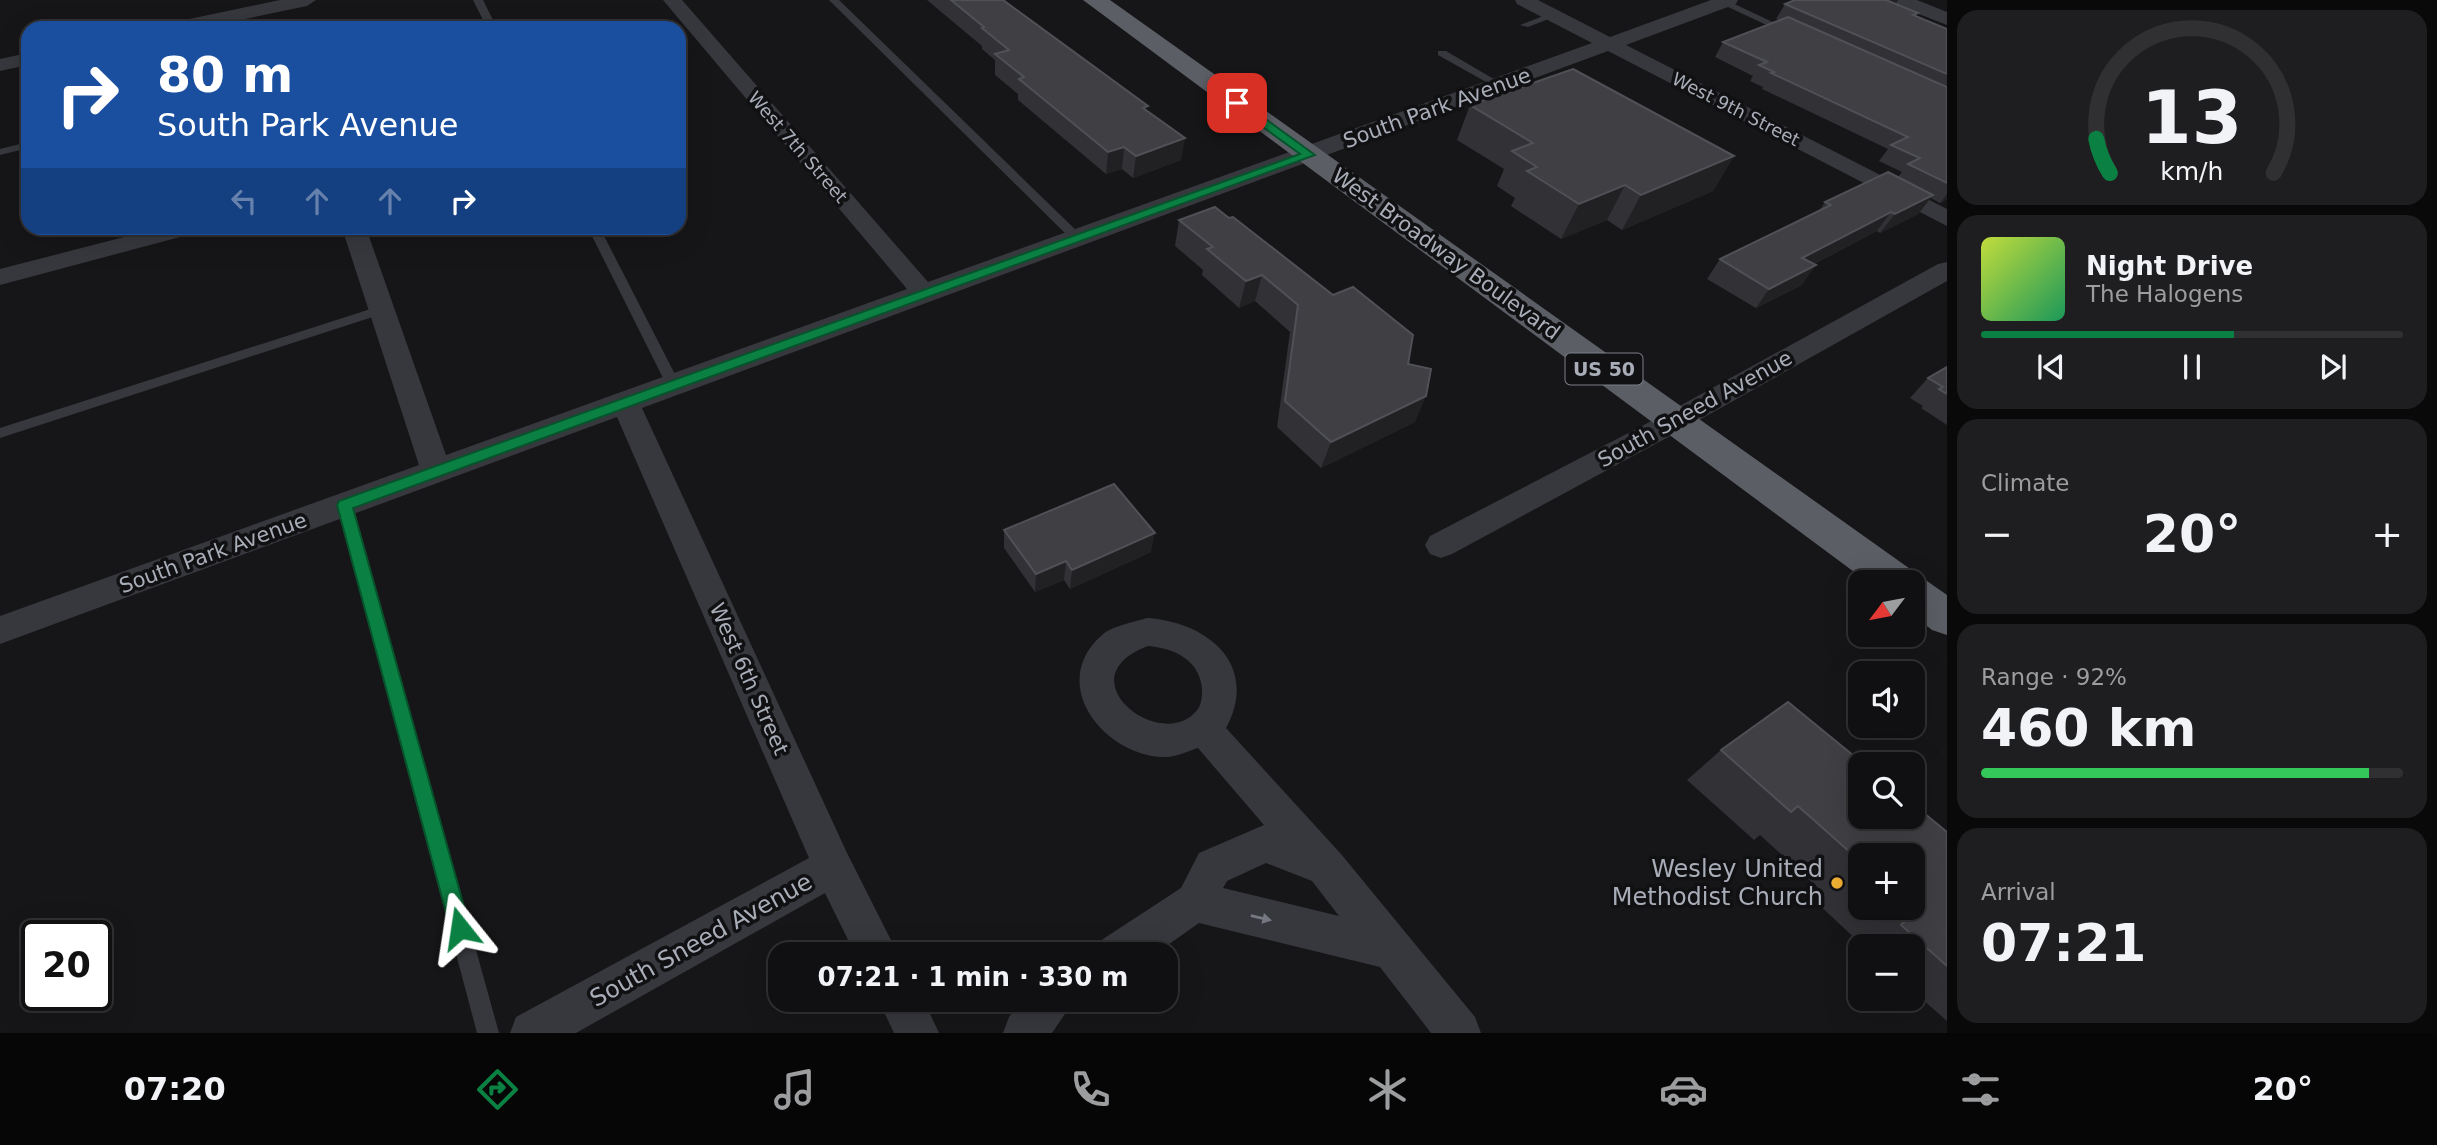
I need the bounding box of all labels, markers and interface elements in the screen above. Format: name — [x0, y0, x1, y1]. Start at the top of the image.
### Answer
text: 80 m — [157, 47, 293, 104]
icon: right — [42, 49, 133, 140]
street label: South Park Avenue — [1340, 63, 1534, 153]
street label: West 9th Street — [1669, 68, 1803, 150]
pin — [1207, 73, 1267, 133]
text: 13 — [2141, 76, 2243, 161]
icon: arrive — [1218, 84, 1256, 122]
street label: West 7th Street — [744, 87, 852, 207]
text: South Park Avenue — [157, 106, 458, 144]
text: km/h — [2160, 157, 2224, 186]
street label: West Broadway Boulevard — [1328, 163, 1564, 345]
icon: left — [225, 182, 263, 220]
icon: ahead — [298, 182, 336, 220]
icon: ahead — [371, 182, 409, 220]
icon: right — [444, 182, 482, 220]
text: Night Drive — [2086, 251, 2253, 281]
text: The Halogens — [2086, 281, 2243, 307]
street label: South Sneed Avenue — [1594, 346, 1796, 472]
icon: previous — [2032, 348, 2070, 386]
icon: pause — [2173, 348, 2211, 386]
icon: next — [2314, 348, 2352, 386]
road number: US 50 — [1566, 354, 1642, 384]
text: Climate — [1981, 470, 2070, 496]
text: 20° — [2143, 504, 2241, 564]
street label: South Park Avenue — [116, 508, 310, 598]
text: − — [1981, 512, 2013, 556]
text: + — [2371, 512, 2403, 556]
north arrow — [1848, 570, 1925, 648]
map controls — [1848, 570, 1925, 1011]
street label: West 6th Street — [705, 599, 793, 759]
button: sound — [1848, 661, 1925, 738]
text: Range · 92% — [1981, 664, 2127, 690]
text: 460 km — [1981, 698, 2196, 758]
button: search — [1848, 752, 1925, 829]
button: + — [1848, 843, 1925, 920]
place label: Wesley United Methodist Church — [1612, 855, 1823, 911]
street label: South Sneed Avenue — [585, 867, 817, 1013]
marker: Wesley United Methodist Church — [1829, 875, 1845, 891]
text: Arrival — [1981, 879, 2056, 905]
position arrow — [423, 891, 497, 965]
one-way arrow — [1250, 913, 1272, 924]
text: 07:21 — [1981, 913, 2147, 973]
speed limit sign: 20 — [21, 920, 112, 1011]
button: − — [1848, 934, 1925, 1011]
text: 07:21 · 1 min · 330 m — [818, 962, 1128, 992]
icon: directions — [473, 1065, 522, 1114]
icon: music — [770, 1065, 819, 1114]
icon: phone — [1066, 1065, 1115, 1114]
icon: climate — [1363, 1065, 1412, 1114]
icon: car — [1659, 1065, 1708, 1114]
icon: filters — [1956, 1065, 2005, 1114]
text: 07:20 — [124, 1070, 226, 1108]
text: 20° — [2253, 1070, 2313, 1108]

